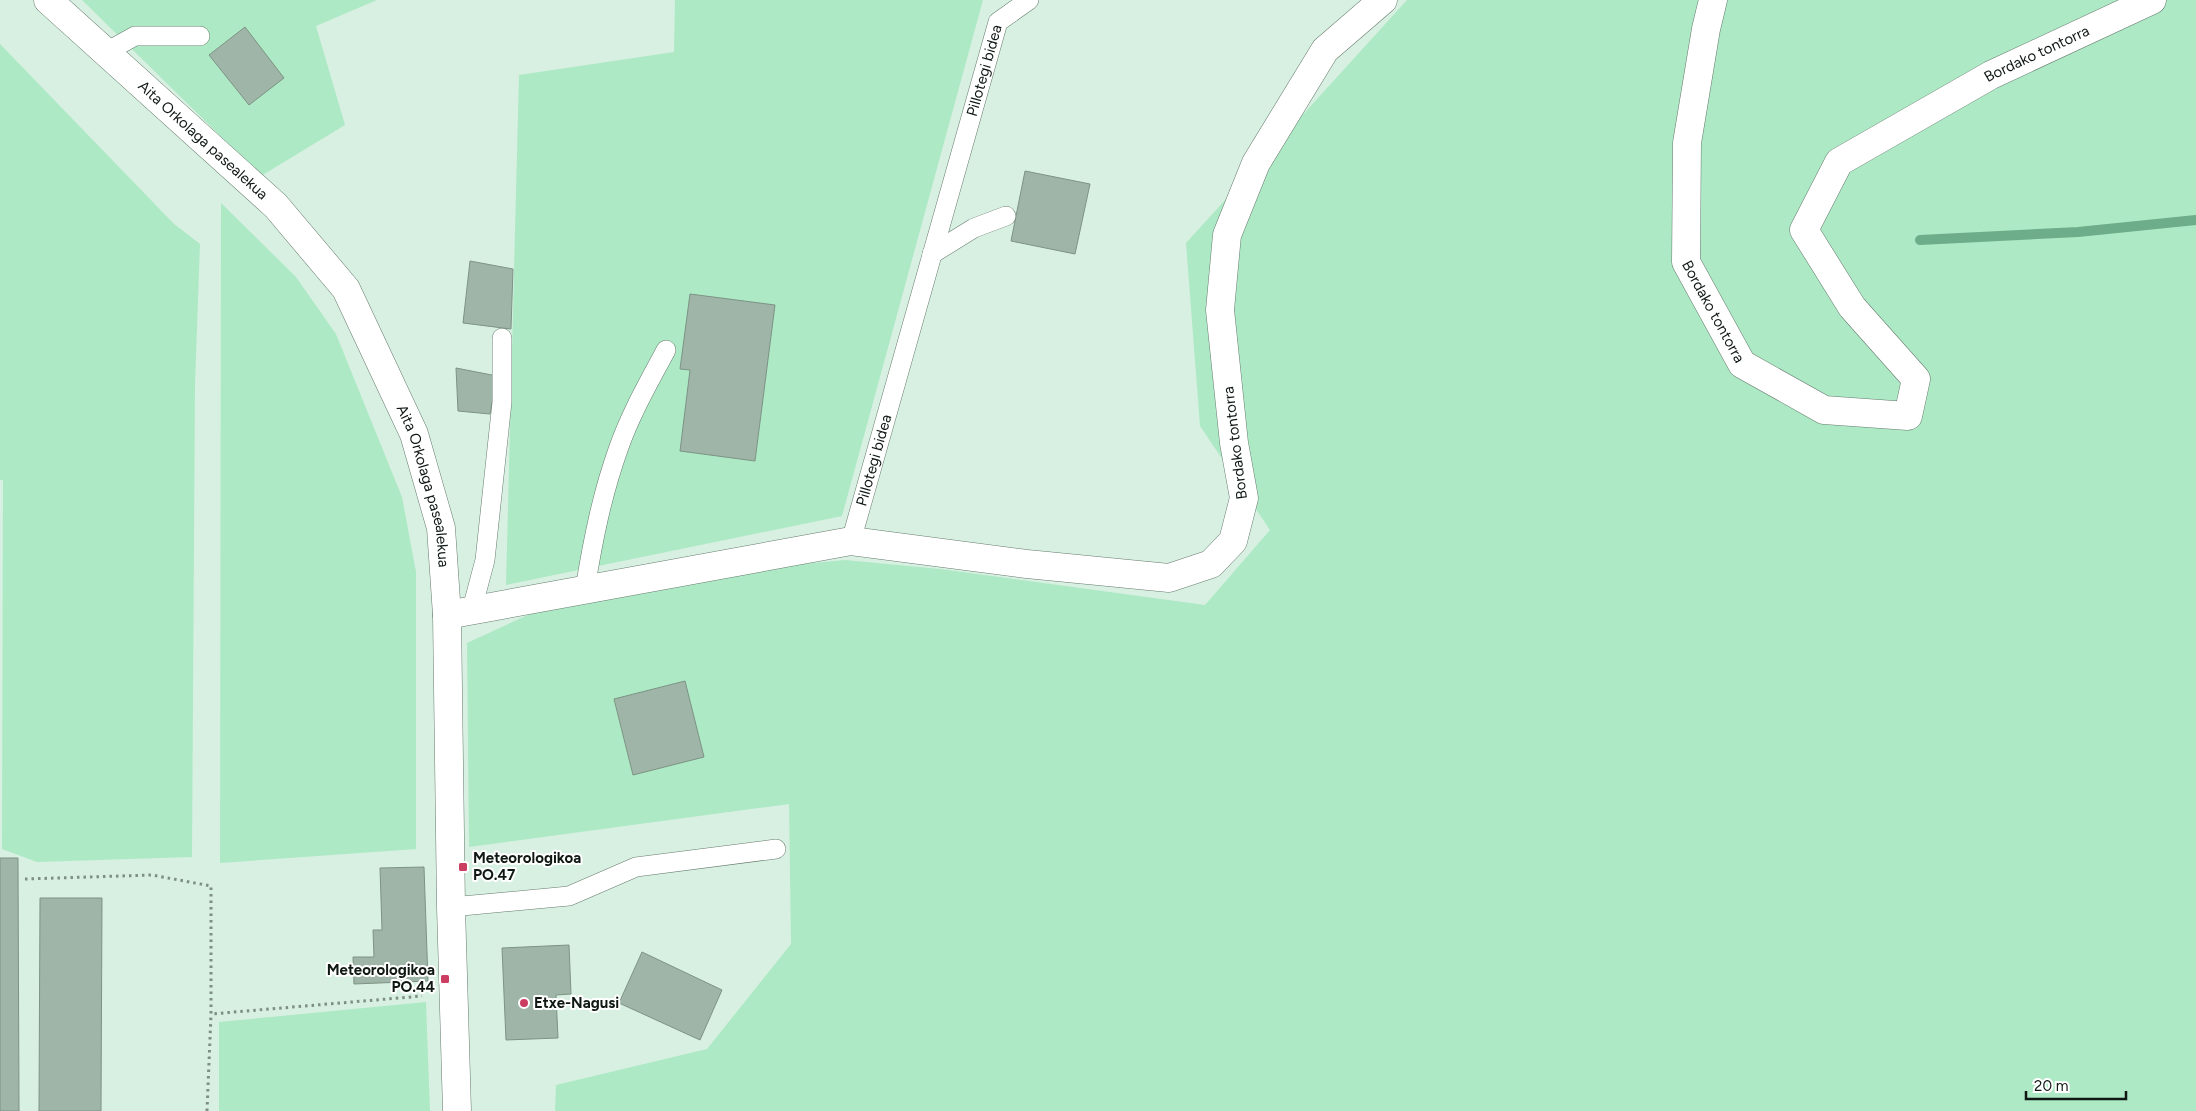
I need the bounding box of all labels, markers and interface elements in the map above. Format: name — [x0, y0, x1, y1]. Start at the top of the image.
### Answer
street label: Bordako tontorra — [1981, 22, 2092, 86]
street label: Pillotegi bidea — [963, 23, 1006, 118]
street label: Aita Orkolaga pasealekua — [135, 77, 272, 203]
street label: Bordako tontorra — [1678, 257, 1749, 366]
street label: Bordako tontorra — [1219, 385, 1251, 501]
street label: Aita Orkolaga pasealekua — [393, 402, 453, 568]
street label: Pillotegi bidea — [852, 412, 895, 508]
place label: Meteorologikoa PO.47 — [473, 849, 581, 884]
marker: Meteorologikoa PO.47 — [457, 861, 469, 873]
place label: Meteorologikoa PO.44 — [327, 961, 436, 996]
marker: Meteorologikoa PO.44 — [439, 973, 451, 985]
place label: Etxe-Nagusi — [534, 994, 619, 1012]
marker: Etxe-Nagusi — [518, 997, 530, 1009]
scale bar — [2026, 1068, 2126, 1100]
text: 20 m — [2034, 1077, 2068, 1095]

